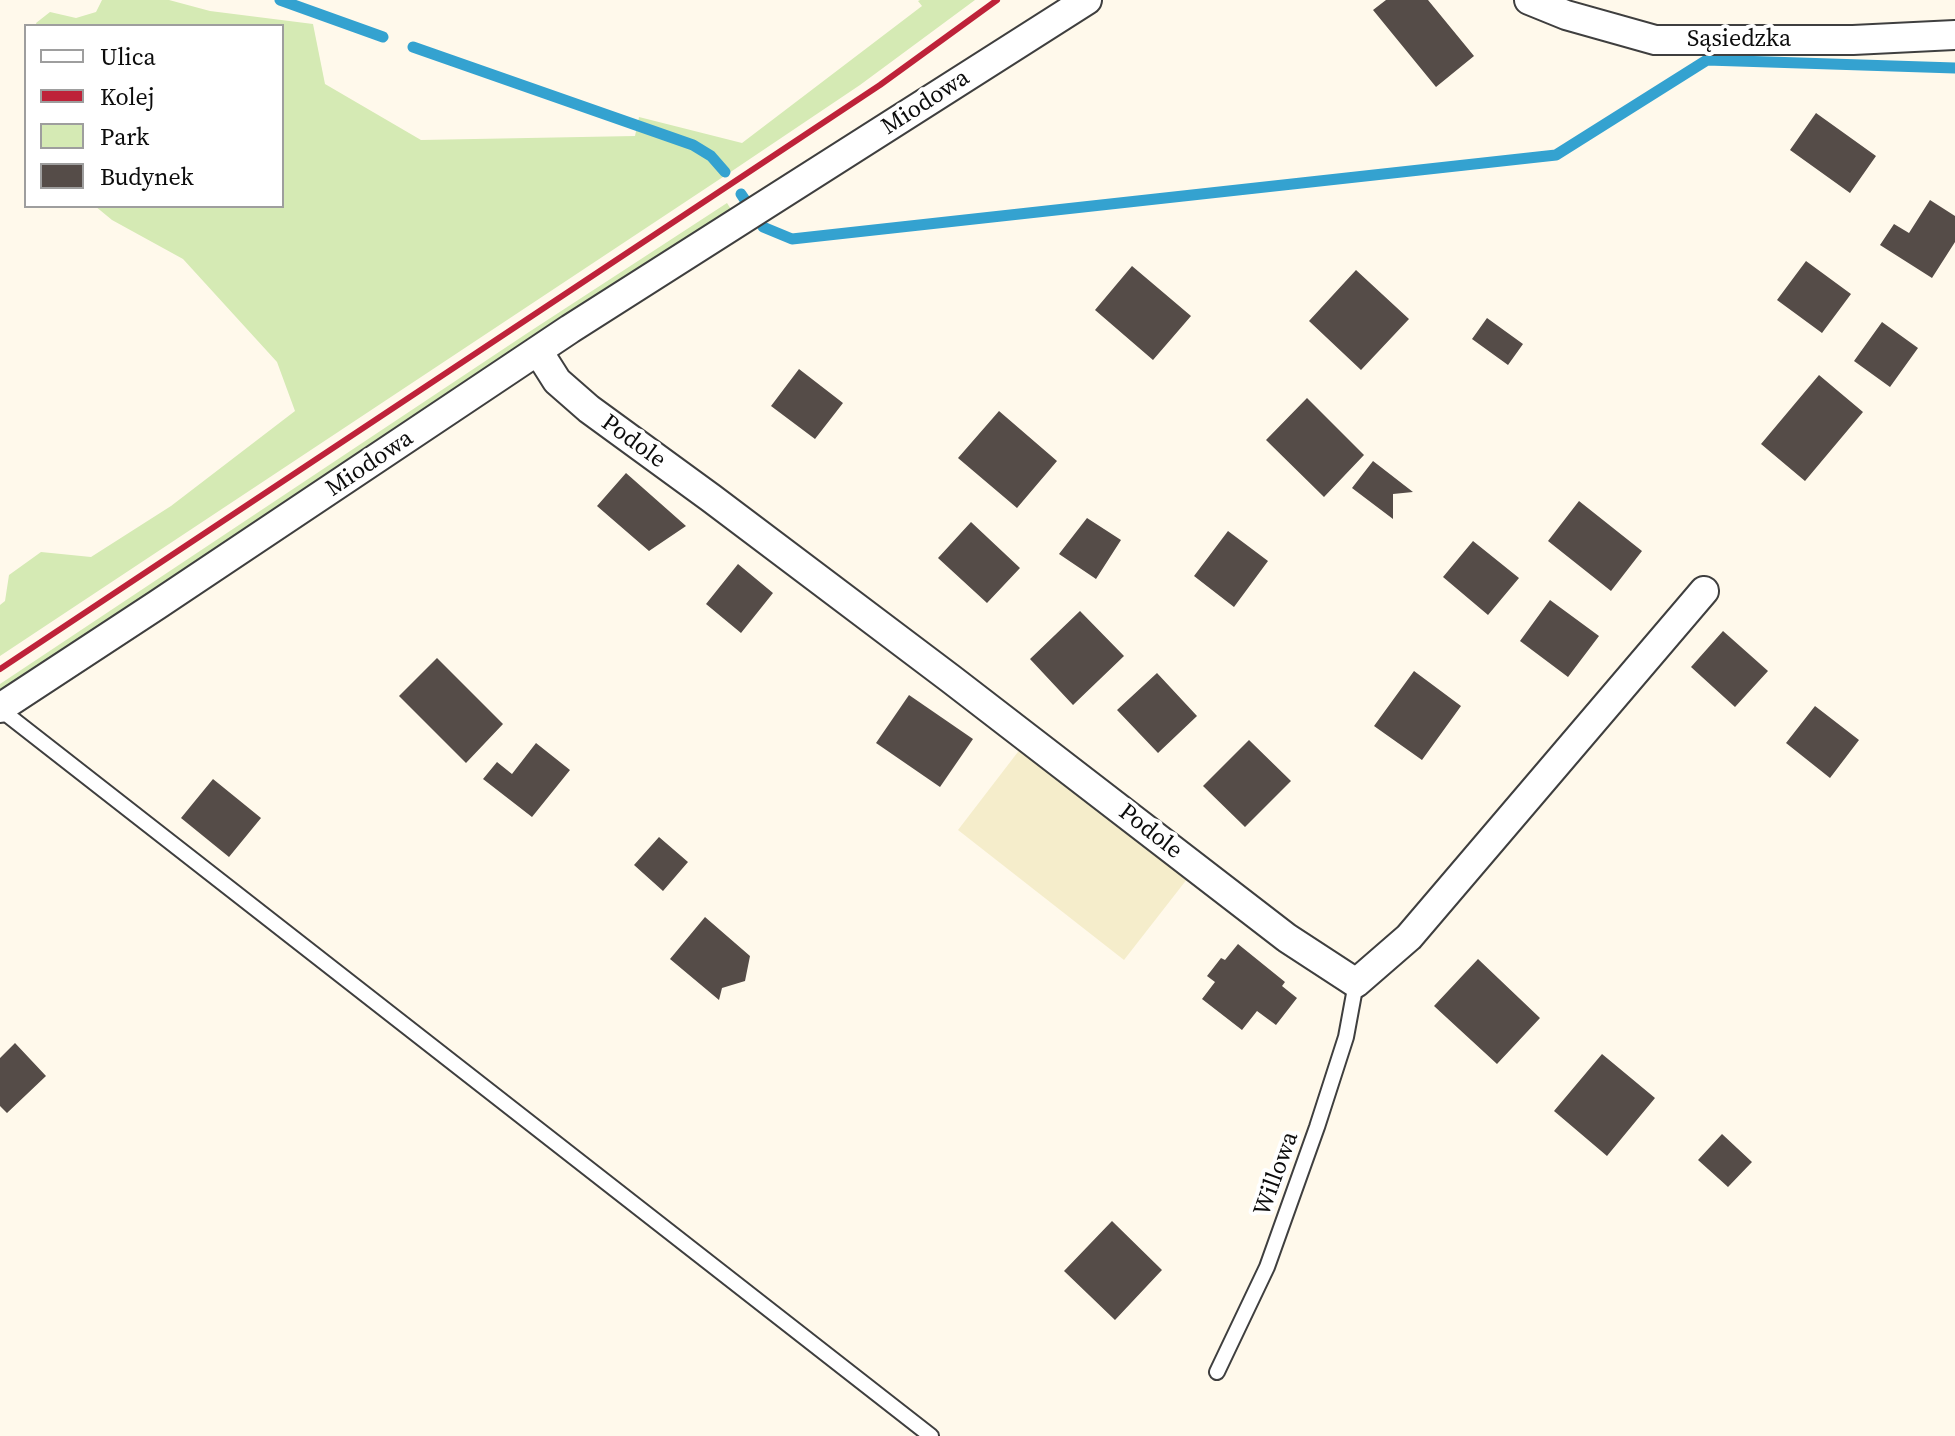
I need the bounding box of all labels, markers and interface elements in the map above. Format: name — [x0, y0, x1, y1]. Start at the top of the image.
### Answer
legend — [24, 24, 284, 208]
street label: Sąsiedzka — [1687, 26, 1791, 54]
text: Ulica — [100, 40, 156, 73]
street label: Miodowa — [877, 64, 975, 142]
text: Kolej — [100, 80, 155, 113]
text: Park — [100, 120, 149, 153]
text: Budynek — [100, 160, 194, 193]
street label: Podole — [595, 409, 671, 475]
street label: Miodowa — [321, 424, 419, 504]
street label: Podole — [1112, 798, 1188, 866]
street label: Willowa — [1249, 1128, 1305, 1220]

